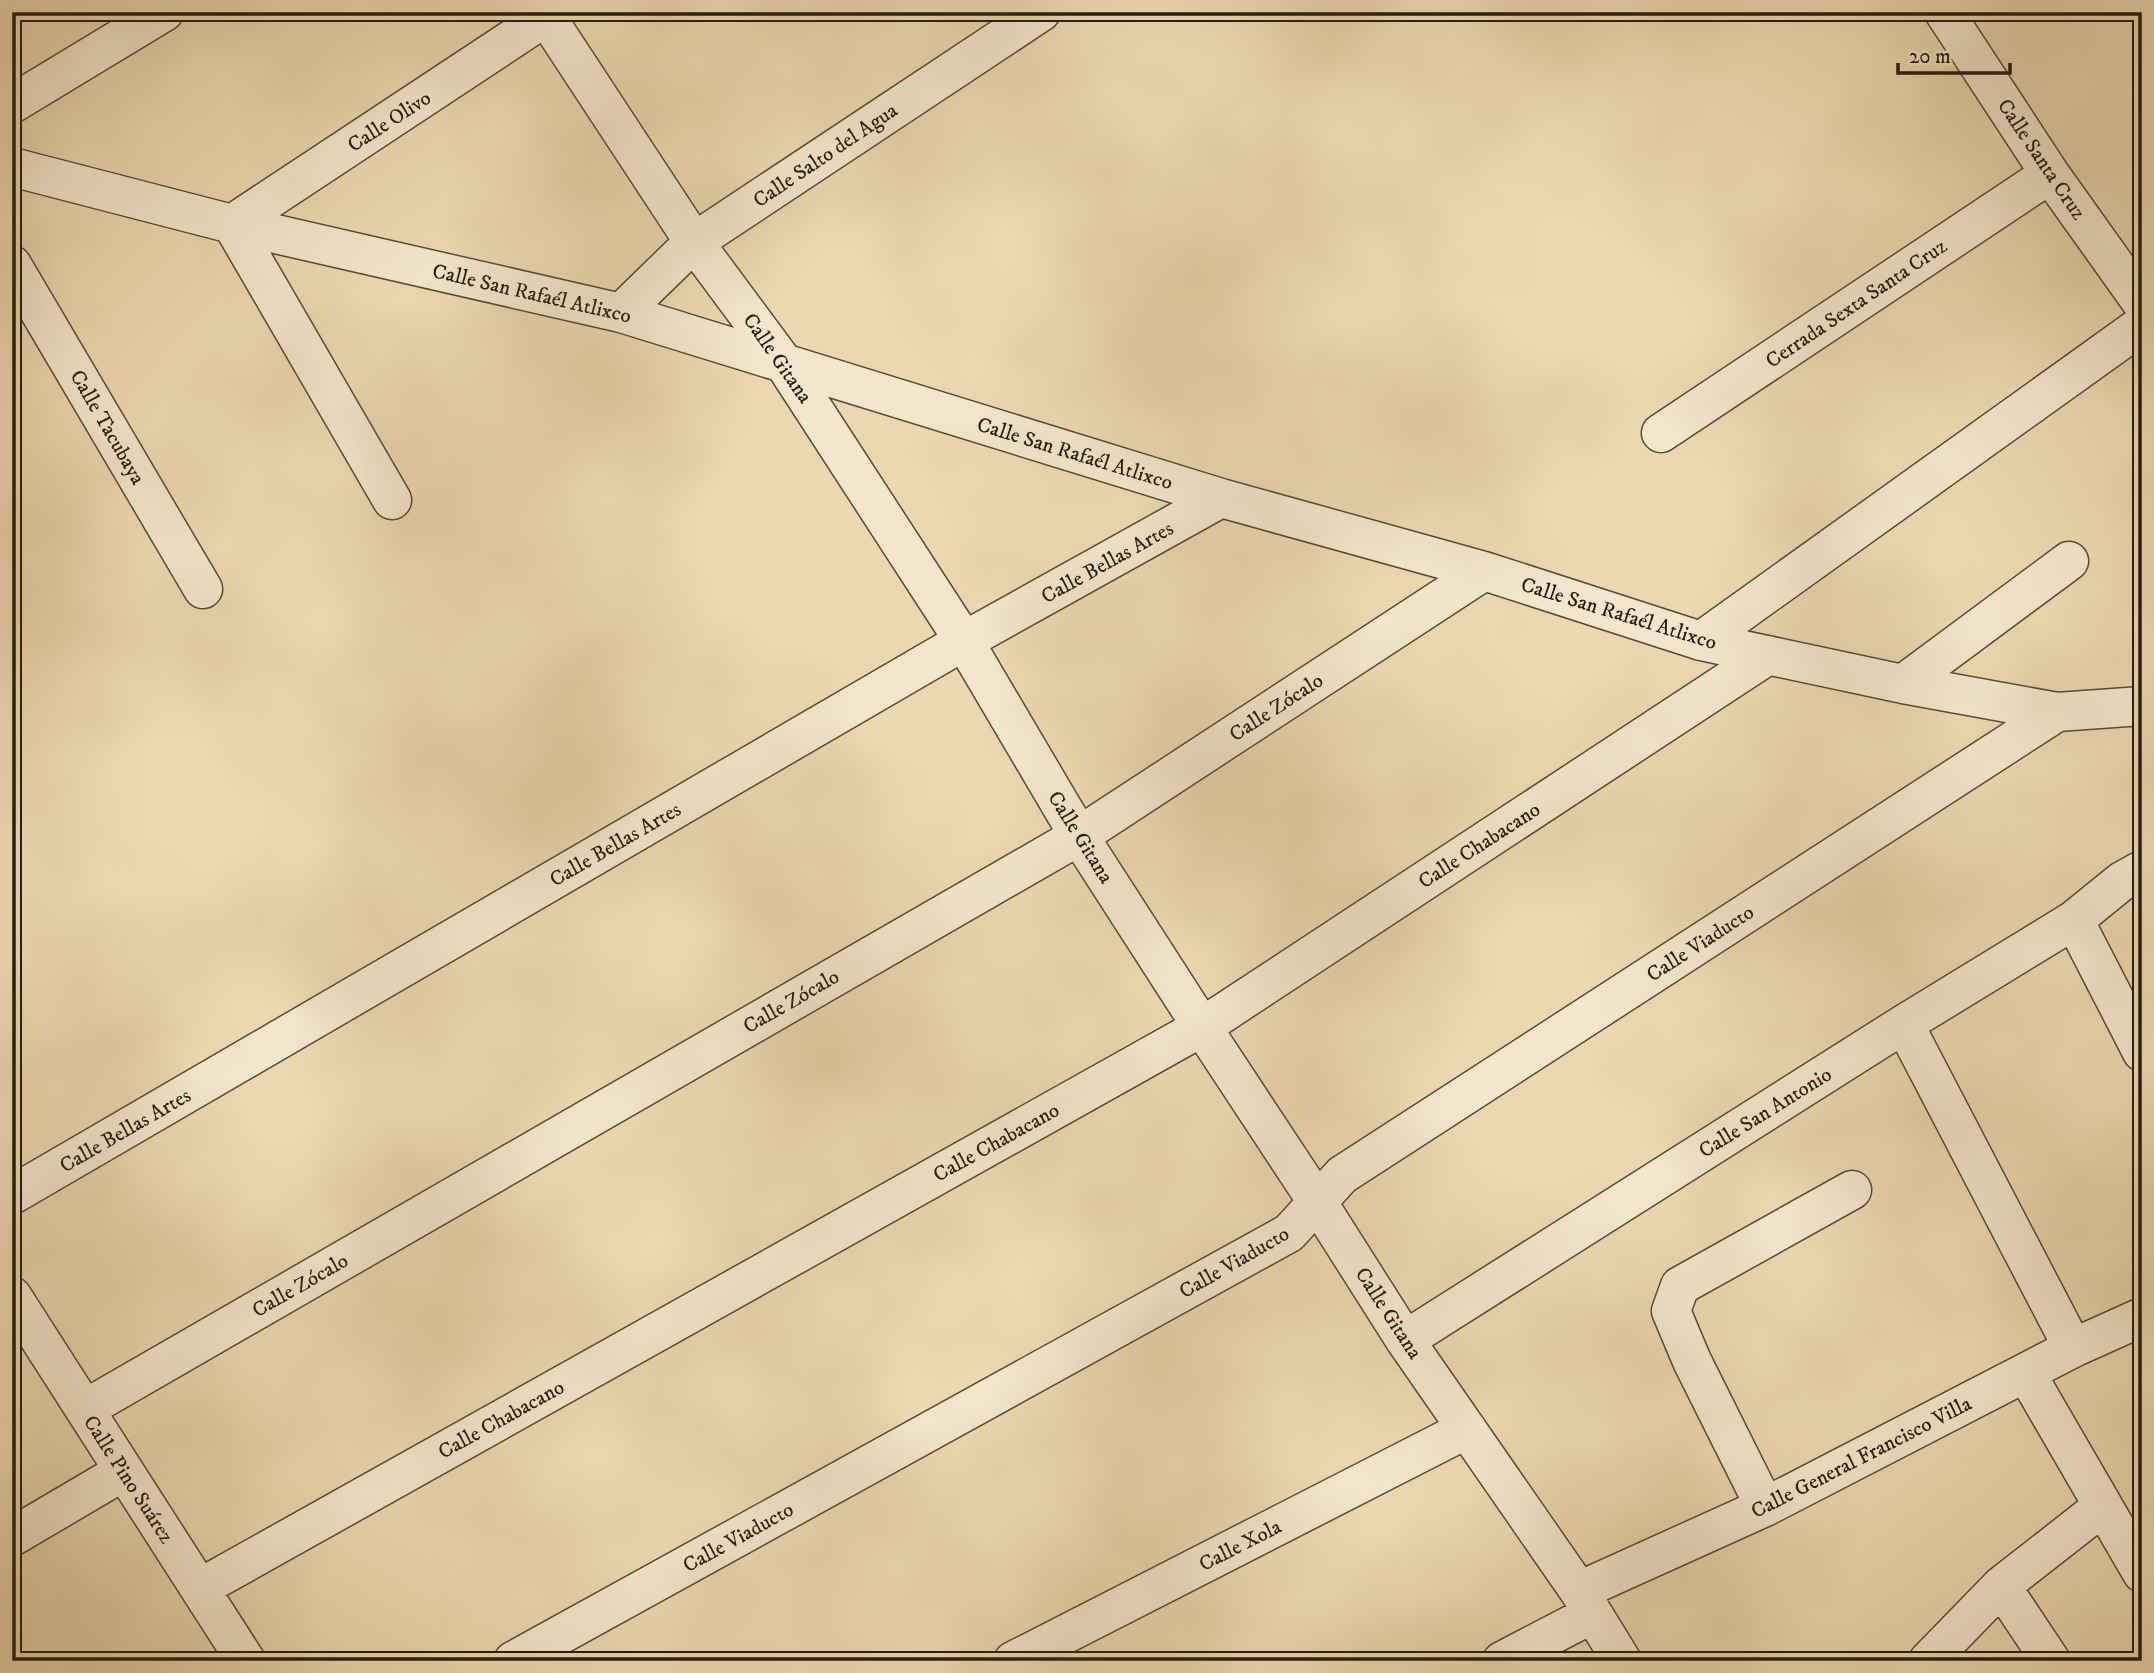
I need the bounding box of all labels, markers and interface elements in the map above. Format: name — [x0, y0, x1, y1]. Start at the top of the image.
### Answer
scale bar — [1898, 32, 2010, 76]
text: 20 m — [1909, 44, 1951, 70]
street label: Calle Olivo — [343, 85, 436, 158]
street label: Calle Santa Cruz — [1991, 94, 2091, 225]
street label: Calle Salto del Agua — [748, 98, 903, 214]
street label: Cerrada Sexta Santa Cruz — [1761, 233, 1952, 374]
street label: Calle San Rafaél Atlixco — [430, 258, 634, 330]
street label: Calle Gitana — [737, 308, 818, 409]
street label: Calle Tacubaya — [64, 365, 151, 490]
street label: Calle San Rafaél Atlixco — [974, 412, 1176, 496]
street label: Calle Bellas Artes — [1037, 516, 1178, 610]
street label: Calle San Rafaél Atlixco — [1518, 572, 1720, 656]
street label: Calle Zócalo — [1225, 668, 1328, 748]
street label: Calle Gitana — [1042, 786, 1119, 889]
street label: Calle Bellas Artes — [545, 797, 686, 893]
street label: Calle Chabacano — [1414, 797, 1545, 895]
street label: Calle Viaducto — [1642, 900, 1759, 988]
street label: Calle Zócalo — [739, 964, 844, 1040]
street label: Calle San Antonio — [1694, 1062, 1837, 1164]
street label: Calle Bellas Artes — [55, 1083, 196, 1179]
street label: Calle Chabacano — [929, 1097, 1064, 1188]
street label: Calle Viaducto — [1175, 1221, 1294, 1305]
street label: Calle Zócalo — [248, 1248, 353, 1324]
street label: Calle Gitana — [1349, 1263, 1427, 1364]
street label: Calle Chabacano — [434, 1374, 569, 1465]
street label: Calle General Francisco Villa — [1747, 1391, 1976, 1525]
street label: Calle Pino Suárez — [77, 1411, 179, 1548]
street label: Calle Viaducto — [679, 1497, 798, 1579]
street label: Calle Xola — [1195, 1514, 1286, 1578]

